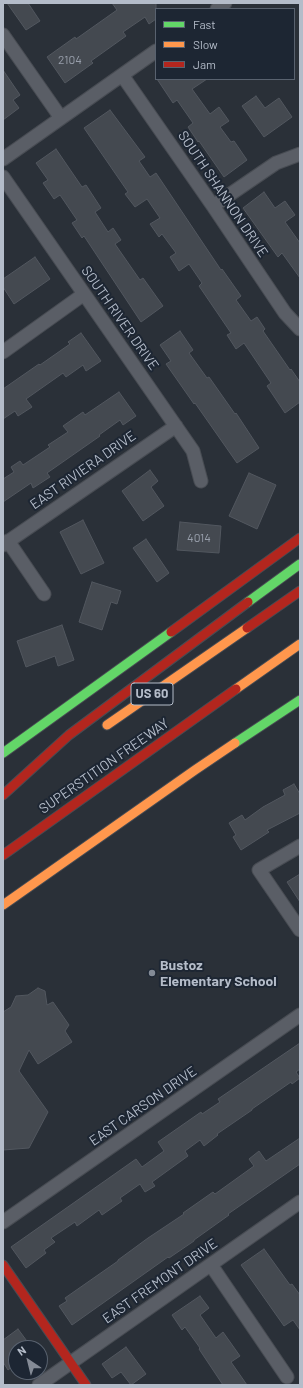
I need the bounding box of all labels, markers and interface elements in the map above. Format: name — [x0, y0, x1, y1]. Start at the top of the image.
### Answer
legend — [155, 8, 295, 80]
text: Fast — [193, 17, 216, 31]
text: Slow — [193, 37, 218, 51]
house number: 2104 — [58, 53, 82, 67]
text: Jam — [193, 57, 216, 71]
street label: SOUTH SHANNON DRIVE — [174, 128, 272, 260]
street label: SOUTH RIVER DRIVE — [78, 263, 162, 373]
street label: EAST RIVIERA DRIVE — [27, 427, 139, 513]
house number: 4014 — [187, 531, 211, 545]
road number: US 60 — [131, 683, 173, 705]
street label: SUPERSTITION FREEWAY — [36, 715, 172, 817]
place label: Bustoz Elementary School — [160, 957, 277, 990]
marker: Bustoz Elementary School — [147, 968, 157, 978]
street label: EAST CARSON DRIVE — [86, 1063, 200, 1149]
street label: EAST FREMONT DRIVE — [99, 1235, 221, 1327]
north arrow — [8, 1340, 48, 1380]
text: N — [15, 1343, 28, 1358]

